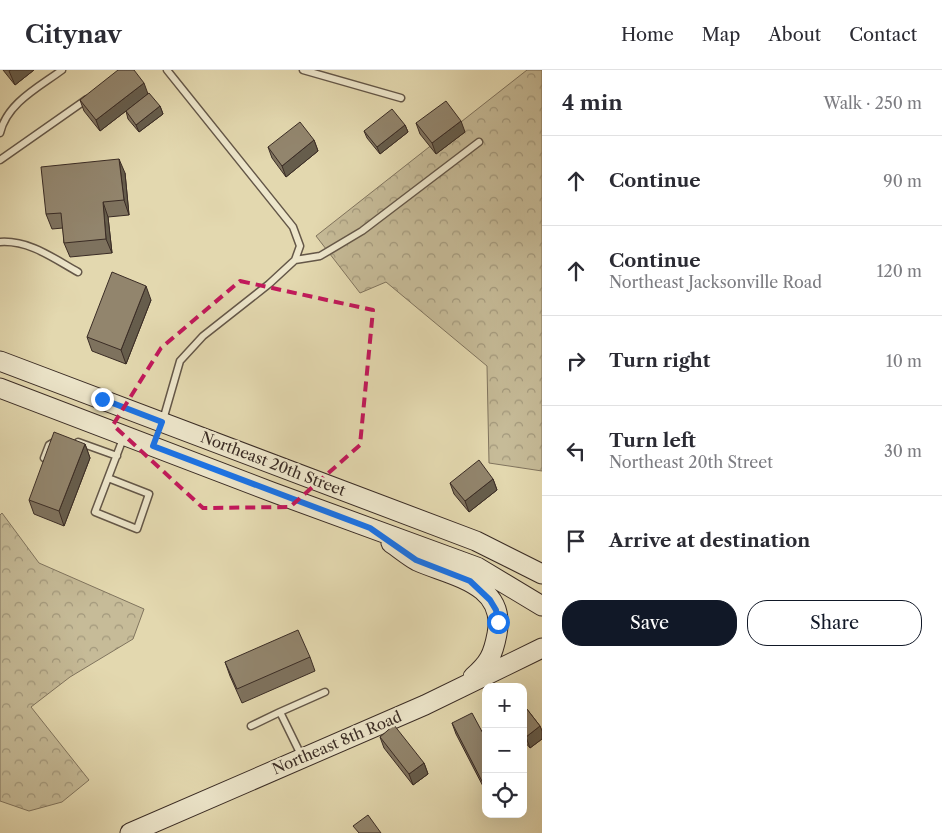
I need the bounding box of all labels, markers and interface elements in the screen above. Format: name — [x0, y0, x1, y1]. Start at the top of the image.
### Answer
text: Citynav — [25, 20, 122, 49]
text: Home — [621, 24, 674, 46]
text: Map — [702, 24, 740, 46]
text: About — [768, 24, 821, 46]
text: Contact — [849, 24, 917, 46]
text: 4 min — [562, 90, 623, 115]
text: Walk · 250 m — [824, 93, 922, 113]
icon: ahead — [562, 167, 590, 195]
text: Continue — [609, 169, 701, 192]
text: 90 m — [883, 171, 922, 191]
text: Continue — [609, 249, 701, 272]
icon: ahead — [562, 257, 590, 285]
text: 120 m — [877, 261, 922, 281]
text: Northeast Jacksonville Road — [609, 272, 822, 292]
icon: right — [562, 347, 590, 375]
text: Turn right — [609, 349, 710, 372]
text: 10 m — [886, 351, 922, 371]
route end — [91, 388, 114, 411]
street label: Northeast 20th Street — [198, 427, 349, 500]
text: Turn left — [609, 429, 696, 452]
icon: left — [562, 437, 590, 465]
text: 30 m — [884, 441, 922, 461]
text: Northeast 20th Street — [609, 452, 773, 472]
icon: arrive — [562, 527, 590, 555]
text: Arrive at destination — [609, 529, 810, 552]
button: Save — [562, 600, 737, 646]
button: Share — [747, 600, 922, 646]
route start — [487, 611, 510, 634]
map controls — [482, 683, 527, 818]
button: + — [482, 683, 527, 728]
street label: Northeast 8th Road — [269, 707, 404, 778]
button: − — [482, 728, 527, 773]
button: locate — [482, 773, 527, 818]

